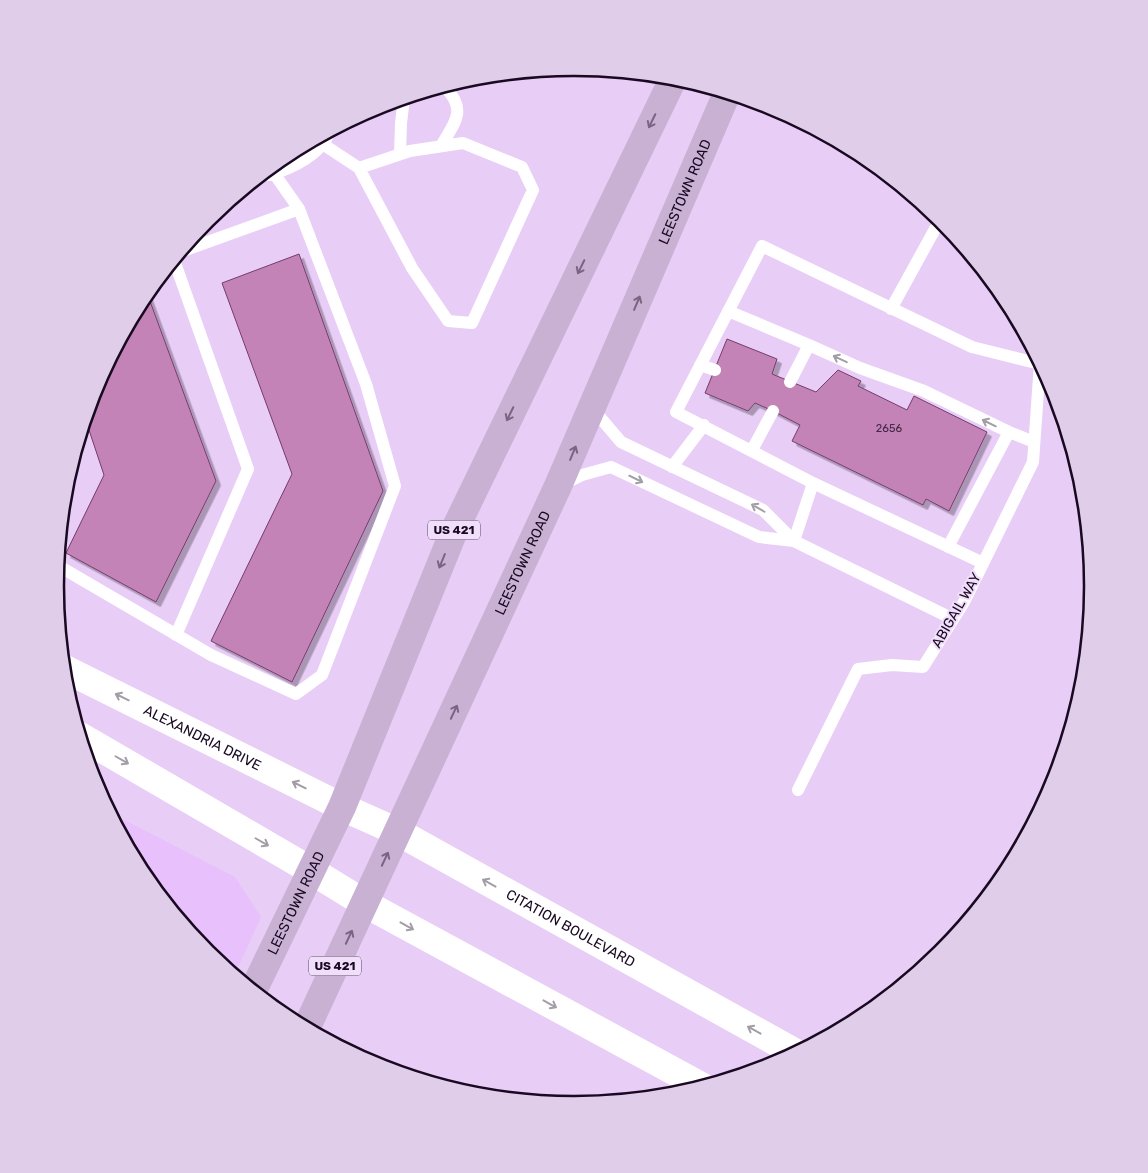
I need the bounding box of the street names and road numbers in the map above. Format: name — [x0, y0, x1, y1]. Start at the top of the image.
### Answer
street label: LEESTOWN ROAD — [655, 137, 715, 247]
street label: LEESTOWN ROAD — [491, 508, 554, 618]
road number: US 421 — [428, 520, 480, 540]
street label: ABIGAIL WAY — [928, 570, 985, 651]
street label: ALEXANDRIA DRIVE — [141, 702, 264, 774]
street label: LEESTOWN ROAD — [264, 849, 328, 957]
street label: CITATION BOULEVARD — [503, 886, 638, 971]
road number: US 421 — [309, 956, 361, 976]

